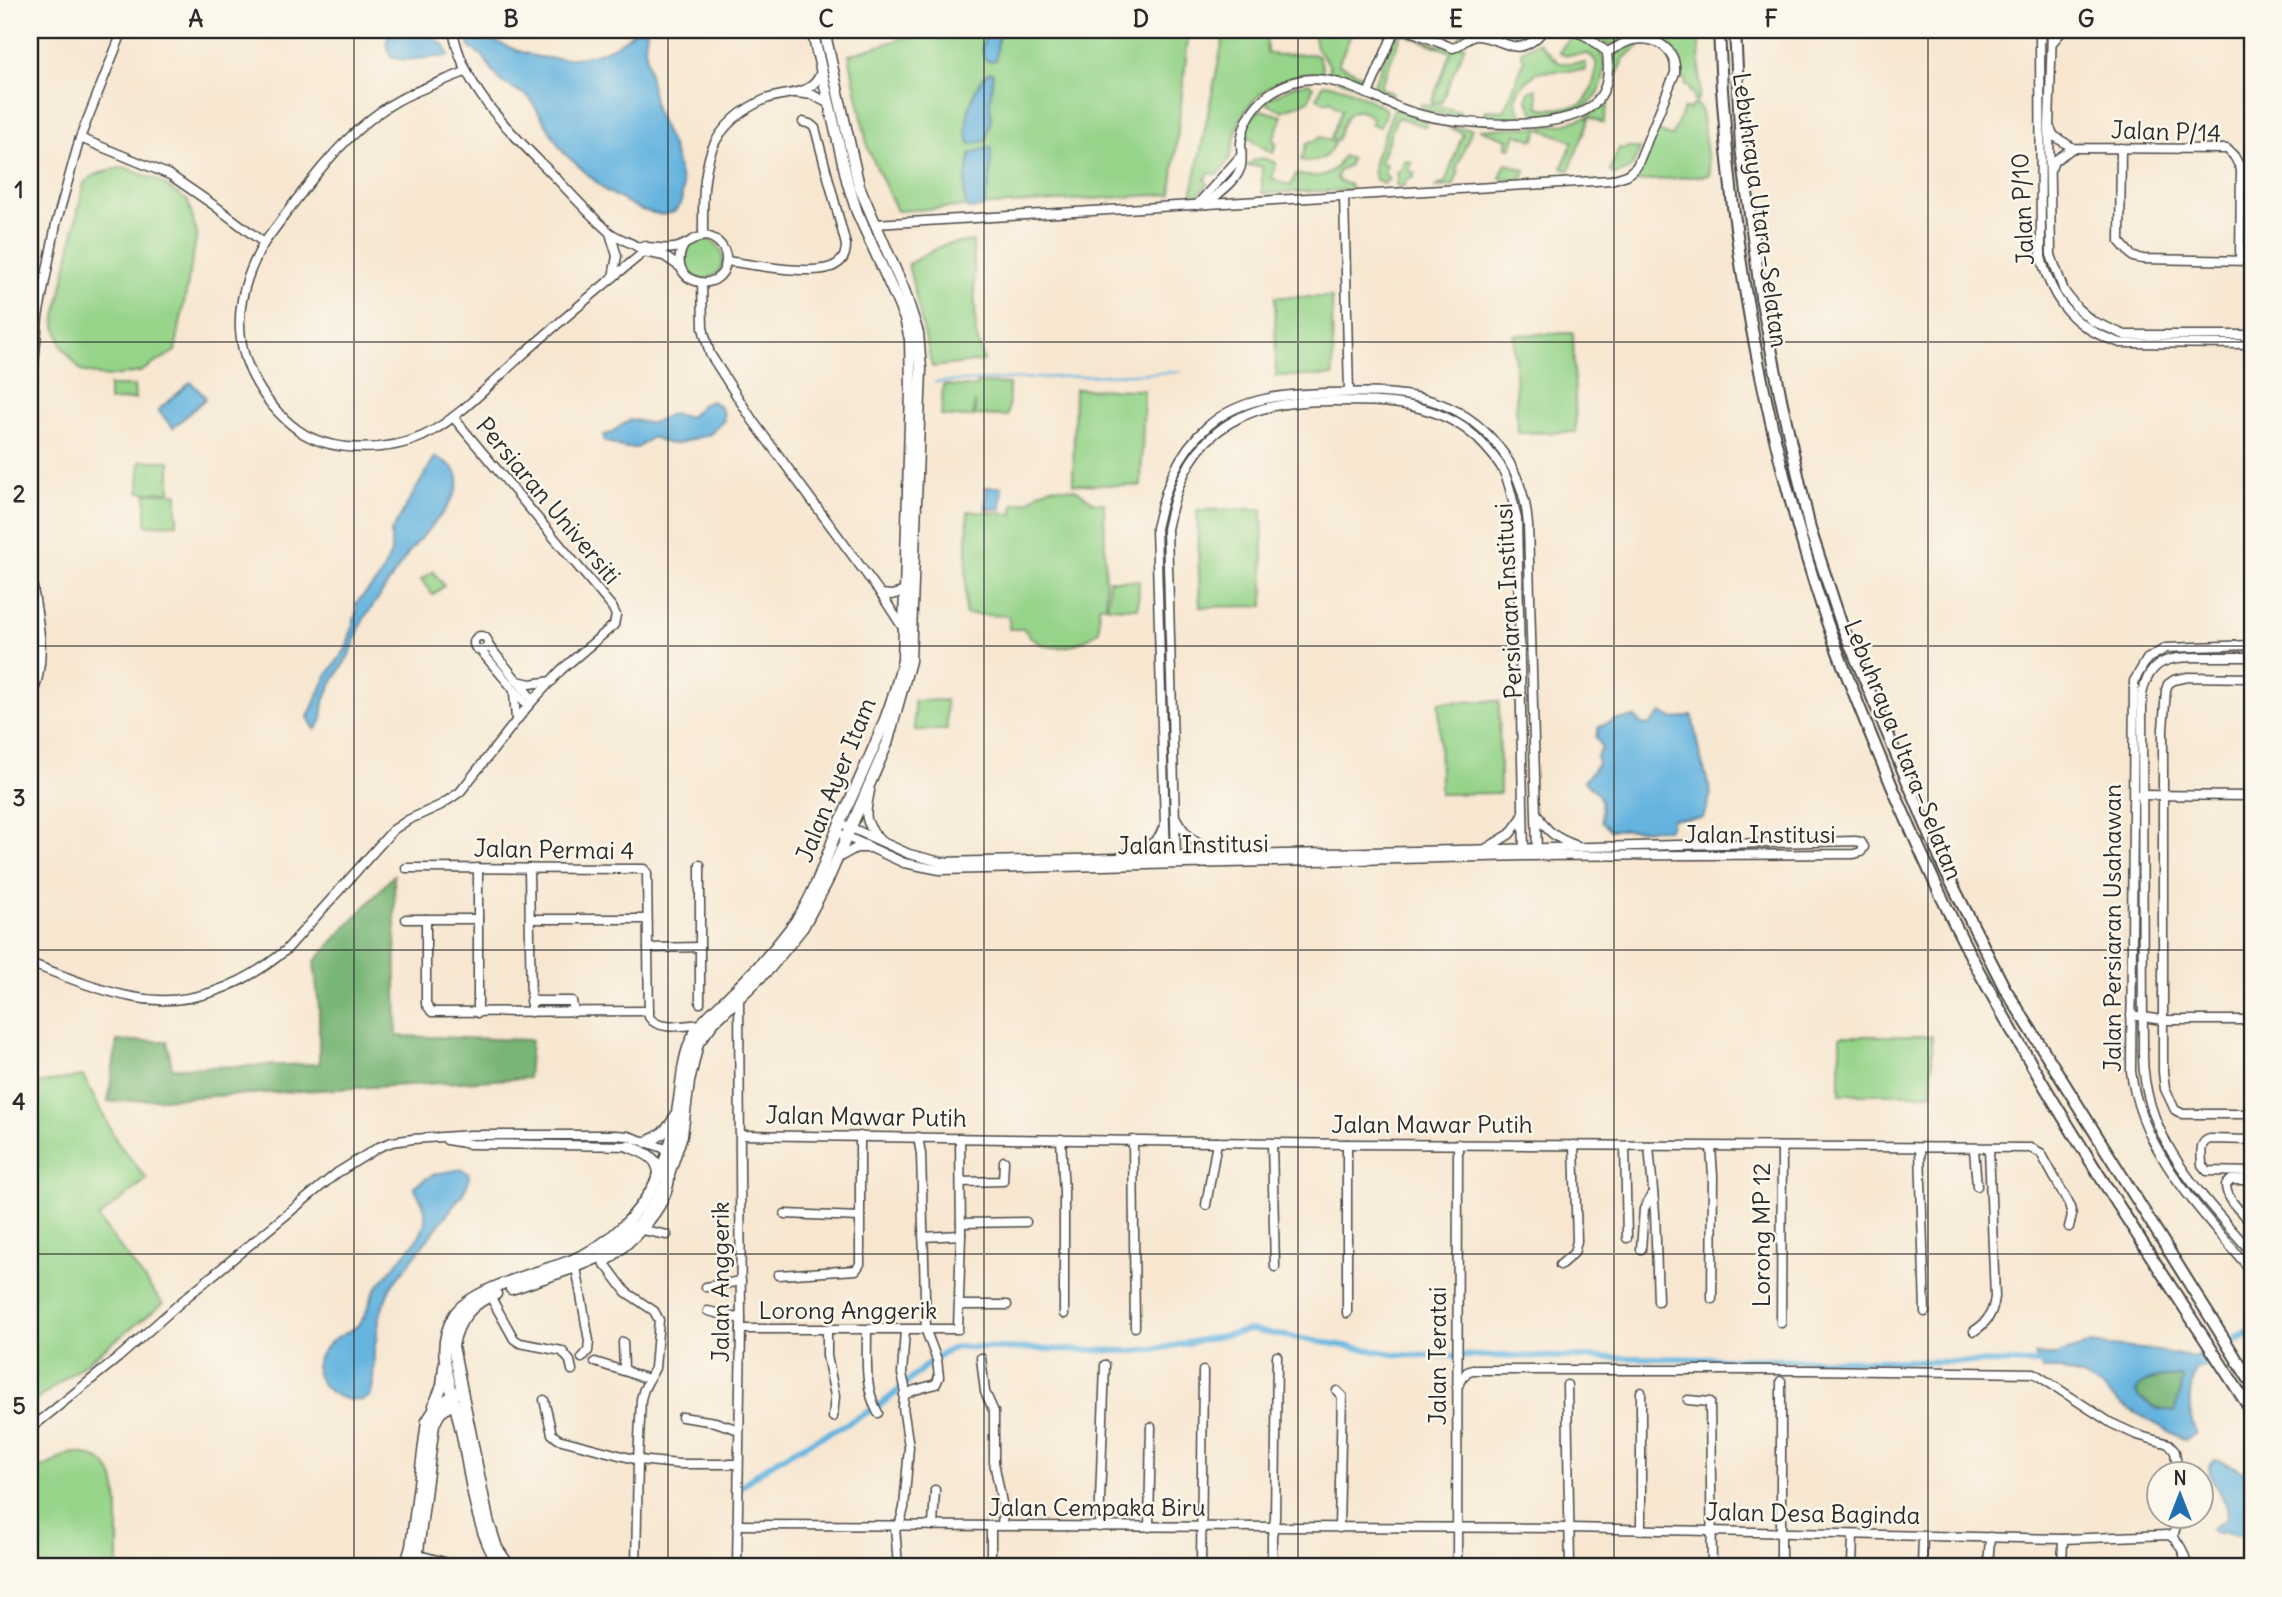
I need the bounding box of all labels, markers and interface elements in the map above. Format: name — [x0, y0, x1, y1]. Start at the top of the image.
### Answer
text: A — [189, 4, 204, 33]
text: B — [503, 4, 519, 33]
text: C — [818, 4, 834, 33]
text: D — [1133, 4, 1149, 33]
text: E — [1449, 4, 1463, 33]
text: F — [1764, 4, 1778, 33]
text: G — [2078, 4, 2094, 33]
street label: Lebuhraya Utara–Selatan — [1727, 70, 1795, 350]
street label: Jalan P/14 — [2110, 114, 2222, 148]
street label: Jalan P/10 — [2004, 152, 2040, 266]
text: 1 — [14, 175, 24, 204]
street label: Persiaran Universiti — [470, 411, 627, 590]
text: 2 — [13, 479, 26, 508]
street label: Persiaran Institusi — [1488, 502, 1528, 700]
street label: Lebuhraya Utara–Selatan — [1838, 615, 1970, 884]
street label: Jalan Ayer Itam — [788, 693, 882, 866]
text: 3 — [12, 783, 26, 812]
street label: Jalan Persiaran Usahawan — [2097, 784, 2127, 1072]
street label: Jalan Institusi — [1684, 819, 1836, 849]
street label: Jalan Institusi — [1117, 828, 1269, 860]
street label: Jalan Permai 4 — [474, 833, 635, 865]
text: 4 — [12, 1087, 26, 1116]
street label: Jalan Mawar Putih — [765, 1099, 967, 1133]
street label: Jalan Mawar Putih — [1331, 1109, 1533, 1139]
street label: Lorong MP 12 — [1746, 1163, 1776, 1307]
street label: Jalan Anggerik — [705, 1202, 735, 1362]
street label: Jalan Teratai — [1422, 1287, 1452, 1425]
street label: Lorong Anggerik — [759, 1295, 937, 1325]
text: 5 — [12, 1391, 26, 1420]
north arrow — [2146, 1460, 2216, 1530]
text: N — [2173, 1466, 2187, 1490]
street label: Jalan Cempaka Biru — [988, 1492, 1206, 1522]
street label: Jalan Desa Baginda — [1705, 1496, 1921, 1530]

